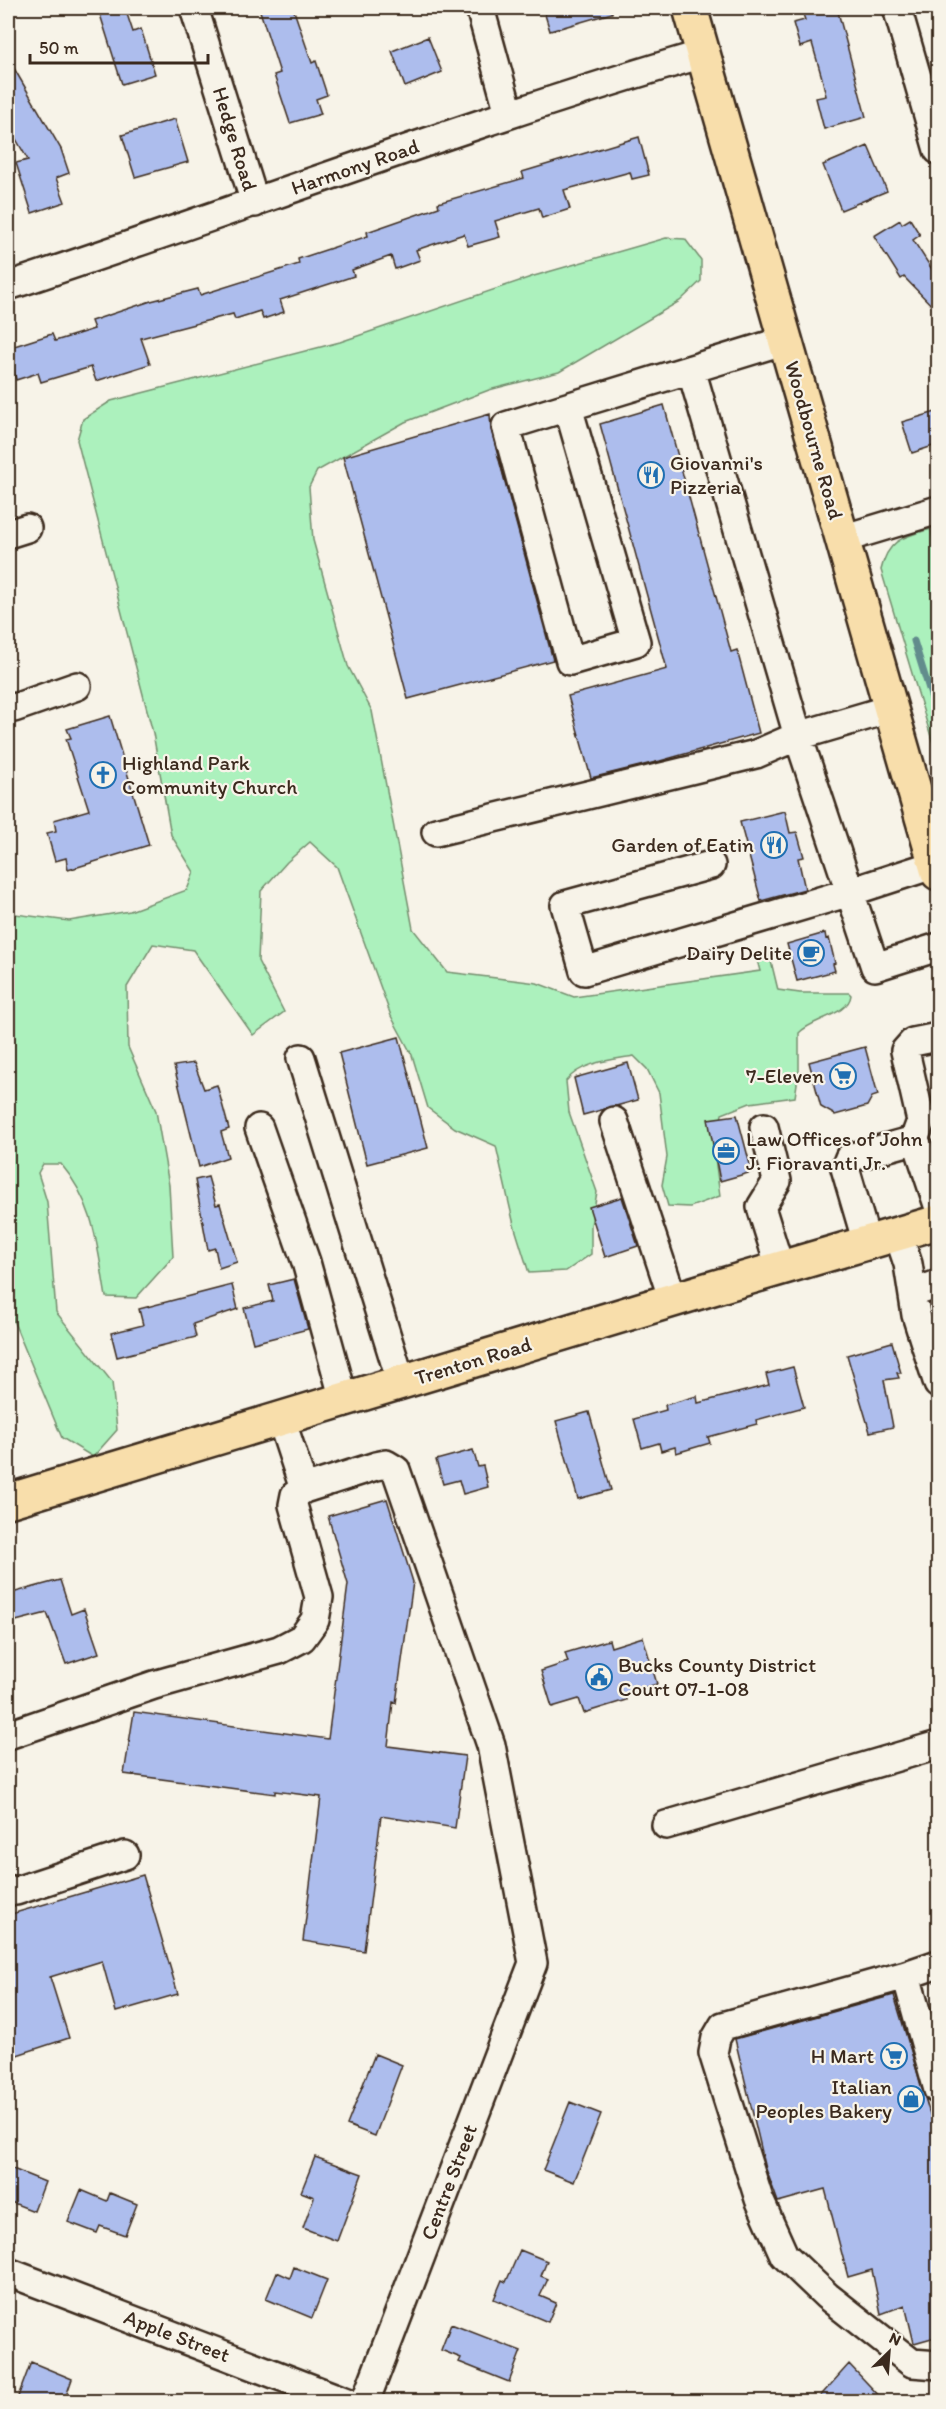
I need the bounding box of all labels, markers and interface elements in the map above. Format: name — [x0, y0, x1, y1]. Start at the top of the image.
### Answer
scale bar — [30, 27, 208, 65]
text: 50 m — [39, 37, 79, 59]
street label: Hedge Road — [208, 84, 263, 194]
street label: Harmony Road — [288, 133, 422, 200]
street label: Woodbourne Road — [780, 358, 849, 522]
place label: Giovanni's Pizzeria — [670, 450, 763, 499]
restaurant icon: Giovanni's Pizzeria — [636, 460, 666, 490]
place label: Highland Park Community Church — [122, 750, 297, 799]
church icon: Highland Park Community Church — [88, 760, 118, 790]
restaurant icon: Garden of Eatin — [759, 830, 789, 860]
place label: Garden of Eatin — [611, 832, 754, 857]
cafe icon: Dairy Delite — [796, 938, 826, 968]
place label: Dairy Delite — [686, 940, 792, 965]
supermarket icon: 7-Eleven — [828, 1061, 858, 1091]
place label: 7-Eleven — [746, 1063, 824, 1088]
place label: Law Offices of John J. Fioravanti Jr. — [746, 1126, 923, 1175]
office icon: Law Offices of John J. Fioravanti Jr. — [711, 1136, 741, 1166]
street label: Trenton Road — [412, 1331, 534, 1390]
place label: Bucks County District Court 07-1-08 — [618, 1652, 816, 1701]
public building icon: Bucks County District Court 07-1-08 — [584, 1662, 614, 1692]
supermarket icon: H Mart — [879, 2041, 909, 2071]
place label: H Mart — [811, 2043, 874, 2068]
place label: Italian Peoples Bakery — [755, 2074, 892, 2123]
shop icon: Italian Peoples Bakery — [896, 2084, 926, 2114]
street label: Centre Street — [415, 2120, 482, 2243]
street label: Apple Street — [121, 2304, 234, 2367]
north arrow — [859, 2322, 919, 2382]
text: N — [886, 2328, 904, 2350]

